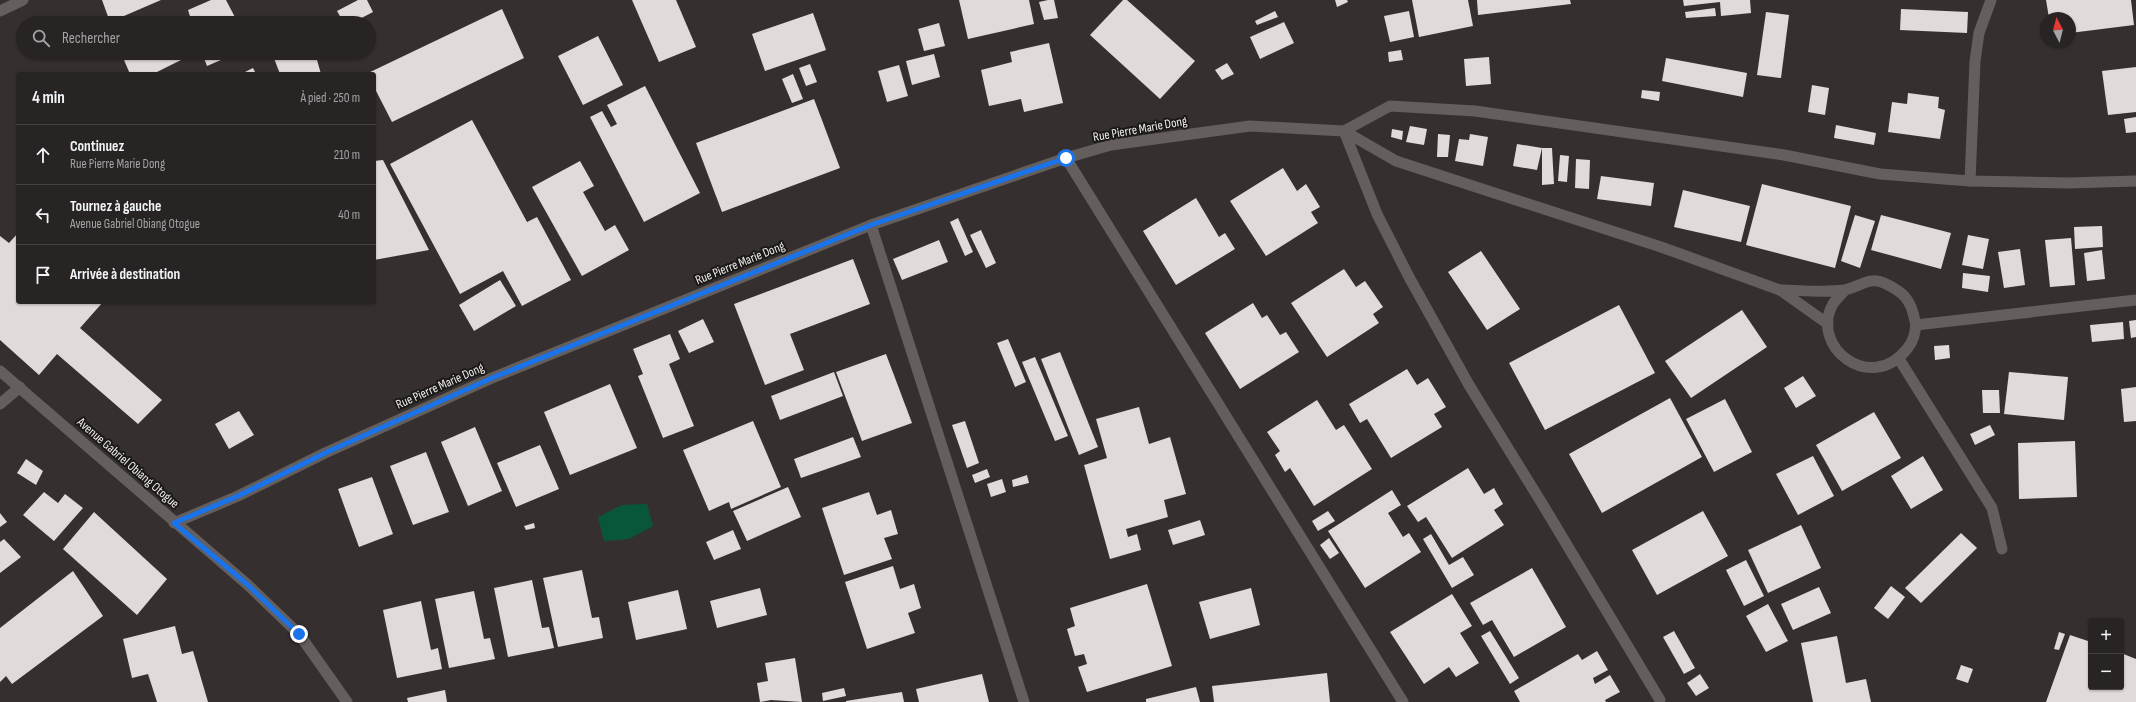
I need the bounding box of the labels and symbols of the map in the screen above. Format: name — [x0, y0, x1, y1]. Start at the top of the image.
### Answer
north arrow — [2040, 12, 2076, 48]
street label: Rue Pierre Marie Dong — [1092, 113, 1188, 145]
route start — [1057, 149, 1075, 167]
street label: Rue Pierre Marie Dong — [693, 238, 787, 288]
street label: Rue Pierre Marie Dong — [393, 359, 487, 413]
street label: Avenue Gabriel Obiang Otogue — [73, 414, 182, 512]
route end — [290, 625, 308, 643]

